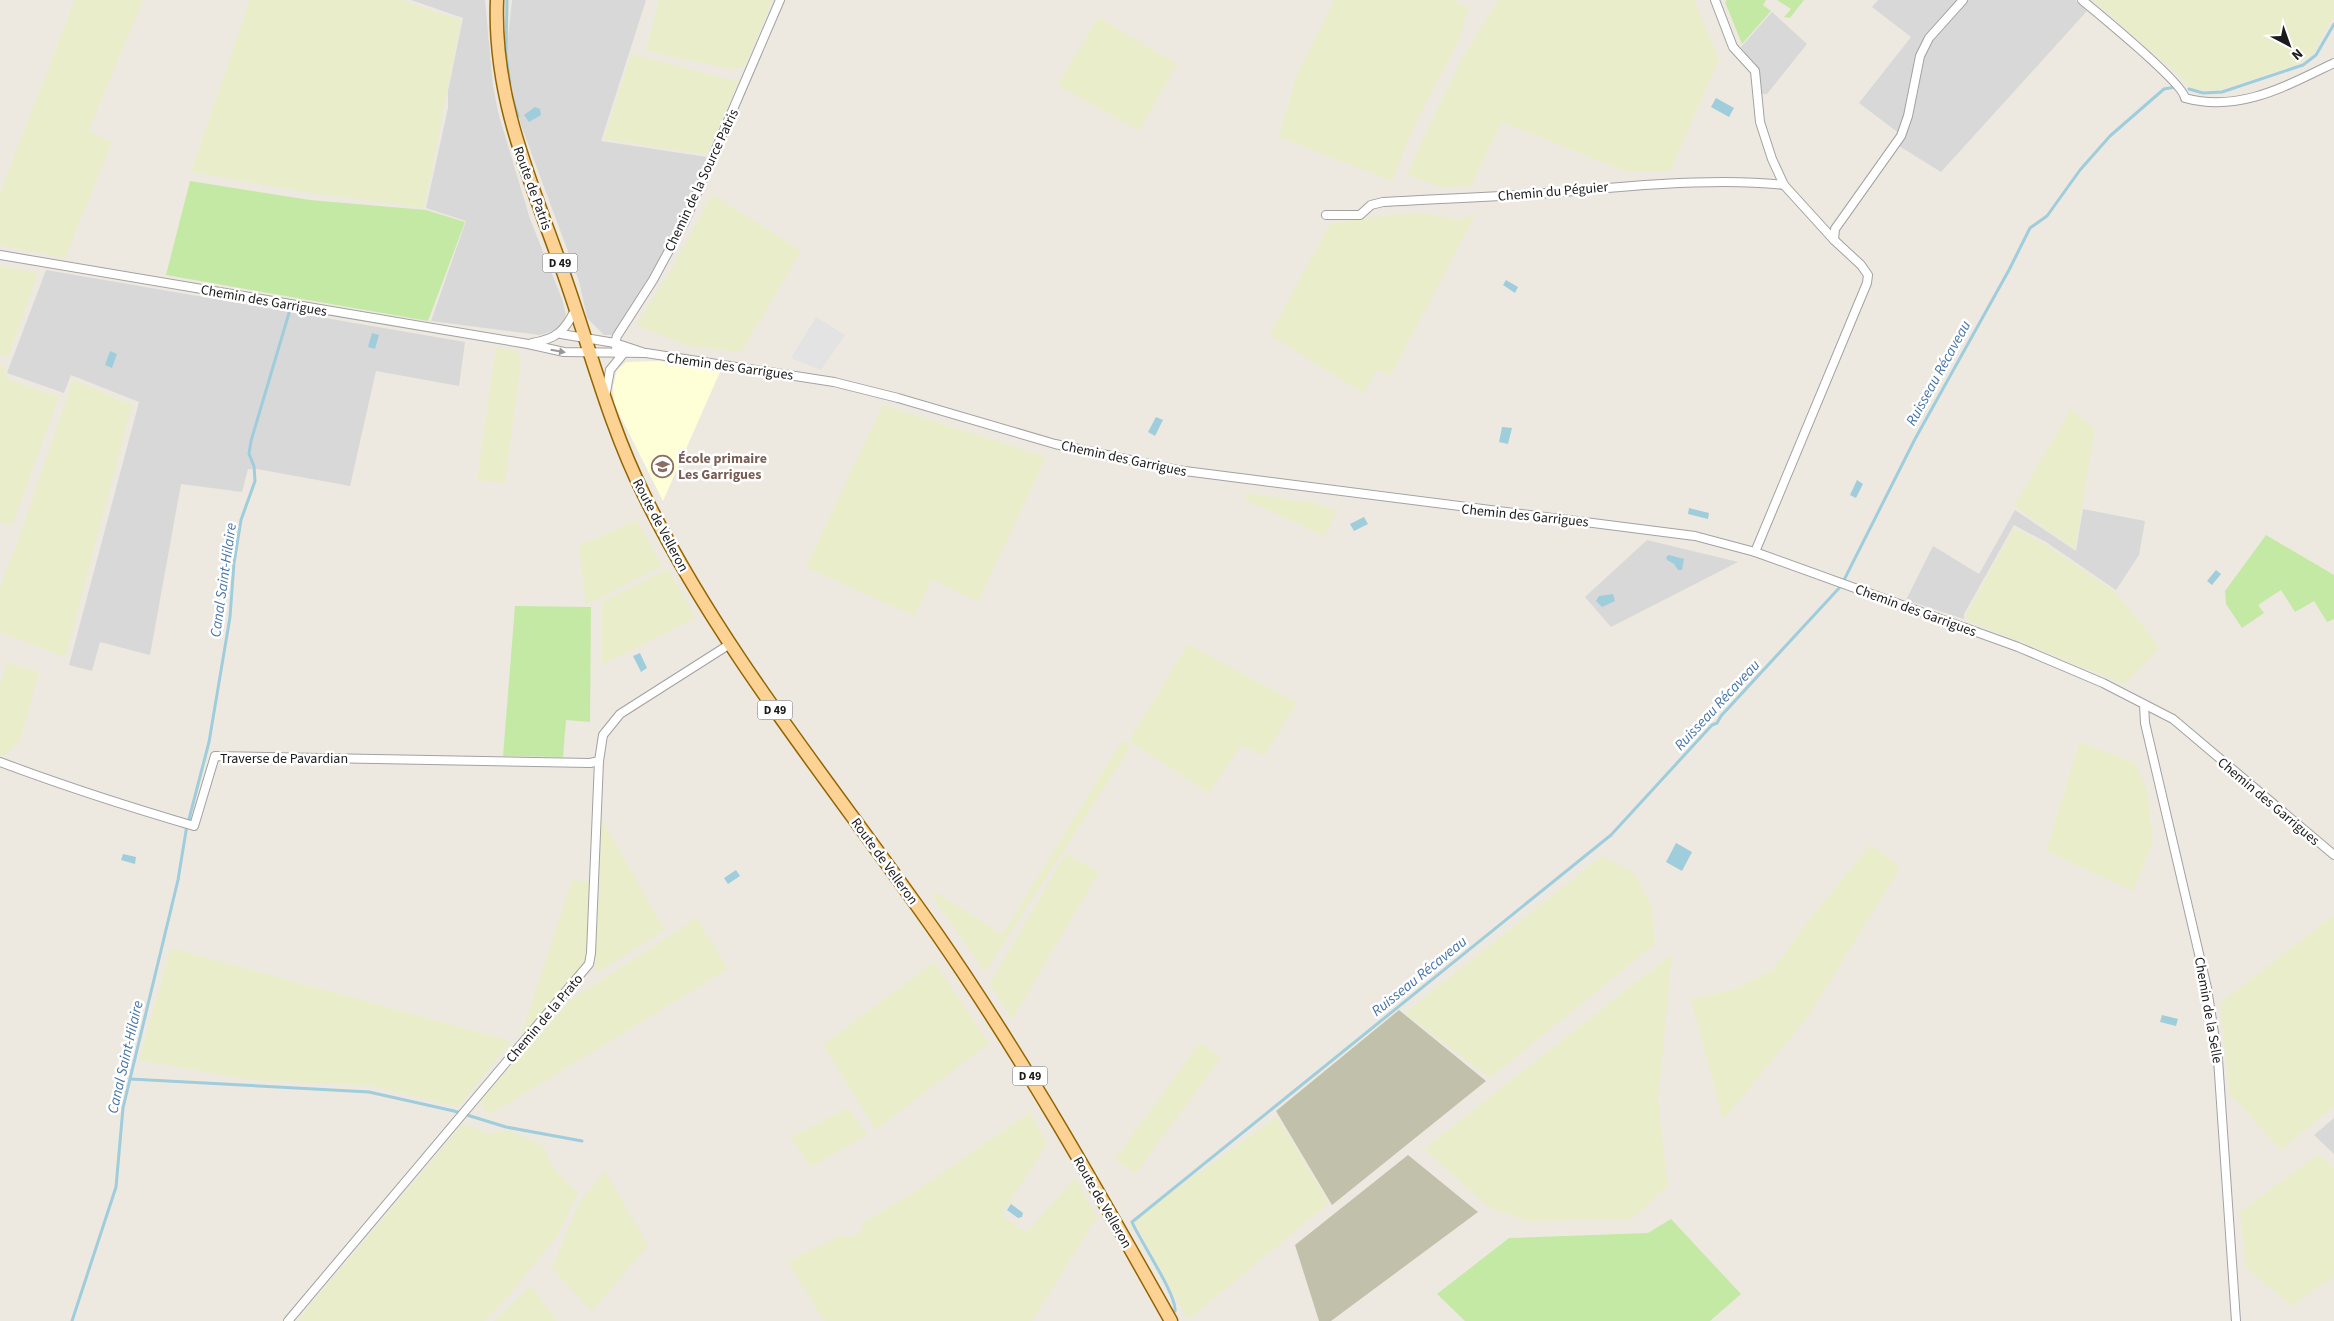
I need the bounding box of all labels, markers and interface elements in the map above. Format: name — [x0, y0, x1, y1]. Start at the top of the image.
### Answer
north arrow — [2264, 20, 2314, 70]
text: N — [2287, 43, 2307, 65]
street label: Chemin de la Source Patris — [660, 106, 744, 255]
street label: Route de Patris — [508, 144, 557, 233]
street label: Chemin du Péguier — [1497, 177, 1609, 207]
road number: D 49 — [542, 254, 578, 272]
street label: Chemin des Garrigues — [199, 280, 329, 322]
water label: Ruisseau Récaveau — [1901, 317, 1976, 430]
one-way arrow — [551, 347, 567, 355]
street label: Chemin des Garrigues — [665, 348, 795, 386]
street label: Chemin des Garrigues — [1059, 436, 1188, 482]
place label: École primaire Les Garrigues — [678, 449, 767, 485]
school or university icon: École primaire Les Garrigues — [650, 454, 674, 478]
street label: Route de Velleron — [627, 475, 693, 576]
street label: Chemin des Garrigues — [1460, 499, 1590, 533]
water label: Canal Saint-Hilaire — [205, 522, 242, 639]
street label: Chemin des Garrigues — [1852, 580, 1979, 642]
water label: Ruisseau Récaveau — [1670, 655, 1765, 755]
road number: D 49 — [758, 700, 792, 720]
street label: Traverse de Pavardian — [220, 749, 348, 769]
street label: Chemin des Garrigues — [2213, 753, 2324, 851]
street label: Route de Velleron — [846, 814, 923, 909]
water label: Ruisseau Récaveau — [1367, 931, 1472, 1021]
street label: Chemin de la Selle — [2189, 955, 2227, 1065]
street label: Chemin de la Prato — [502, 970, 588, 1067]
water label: Canal Saint-Hilaire — [102, 999, 149, 1116]
road number: D 49 — [1012, 1066, 1048, 1086]
street label: Route de Velleron — [1068, 1153, 1137, 1252]

